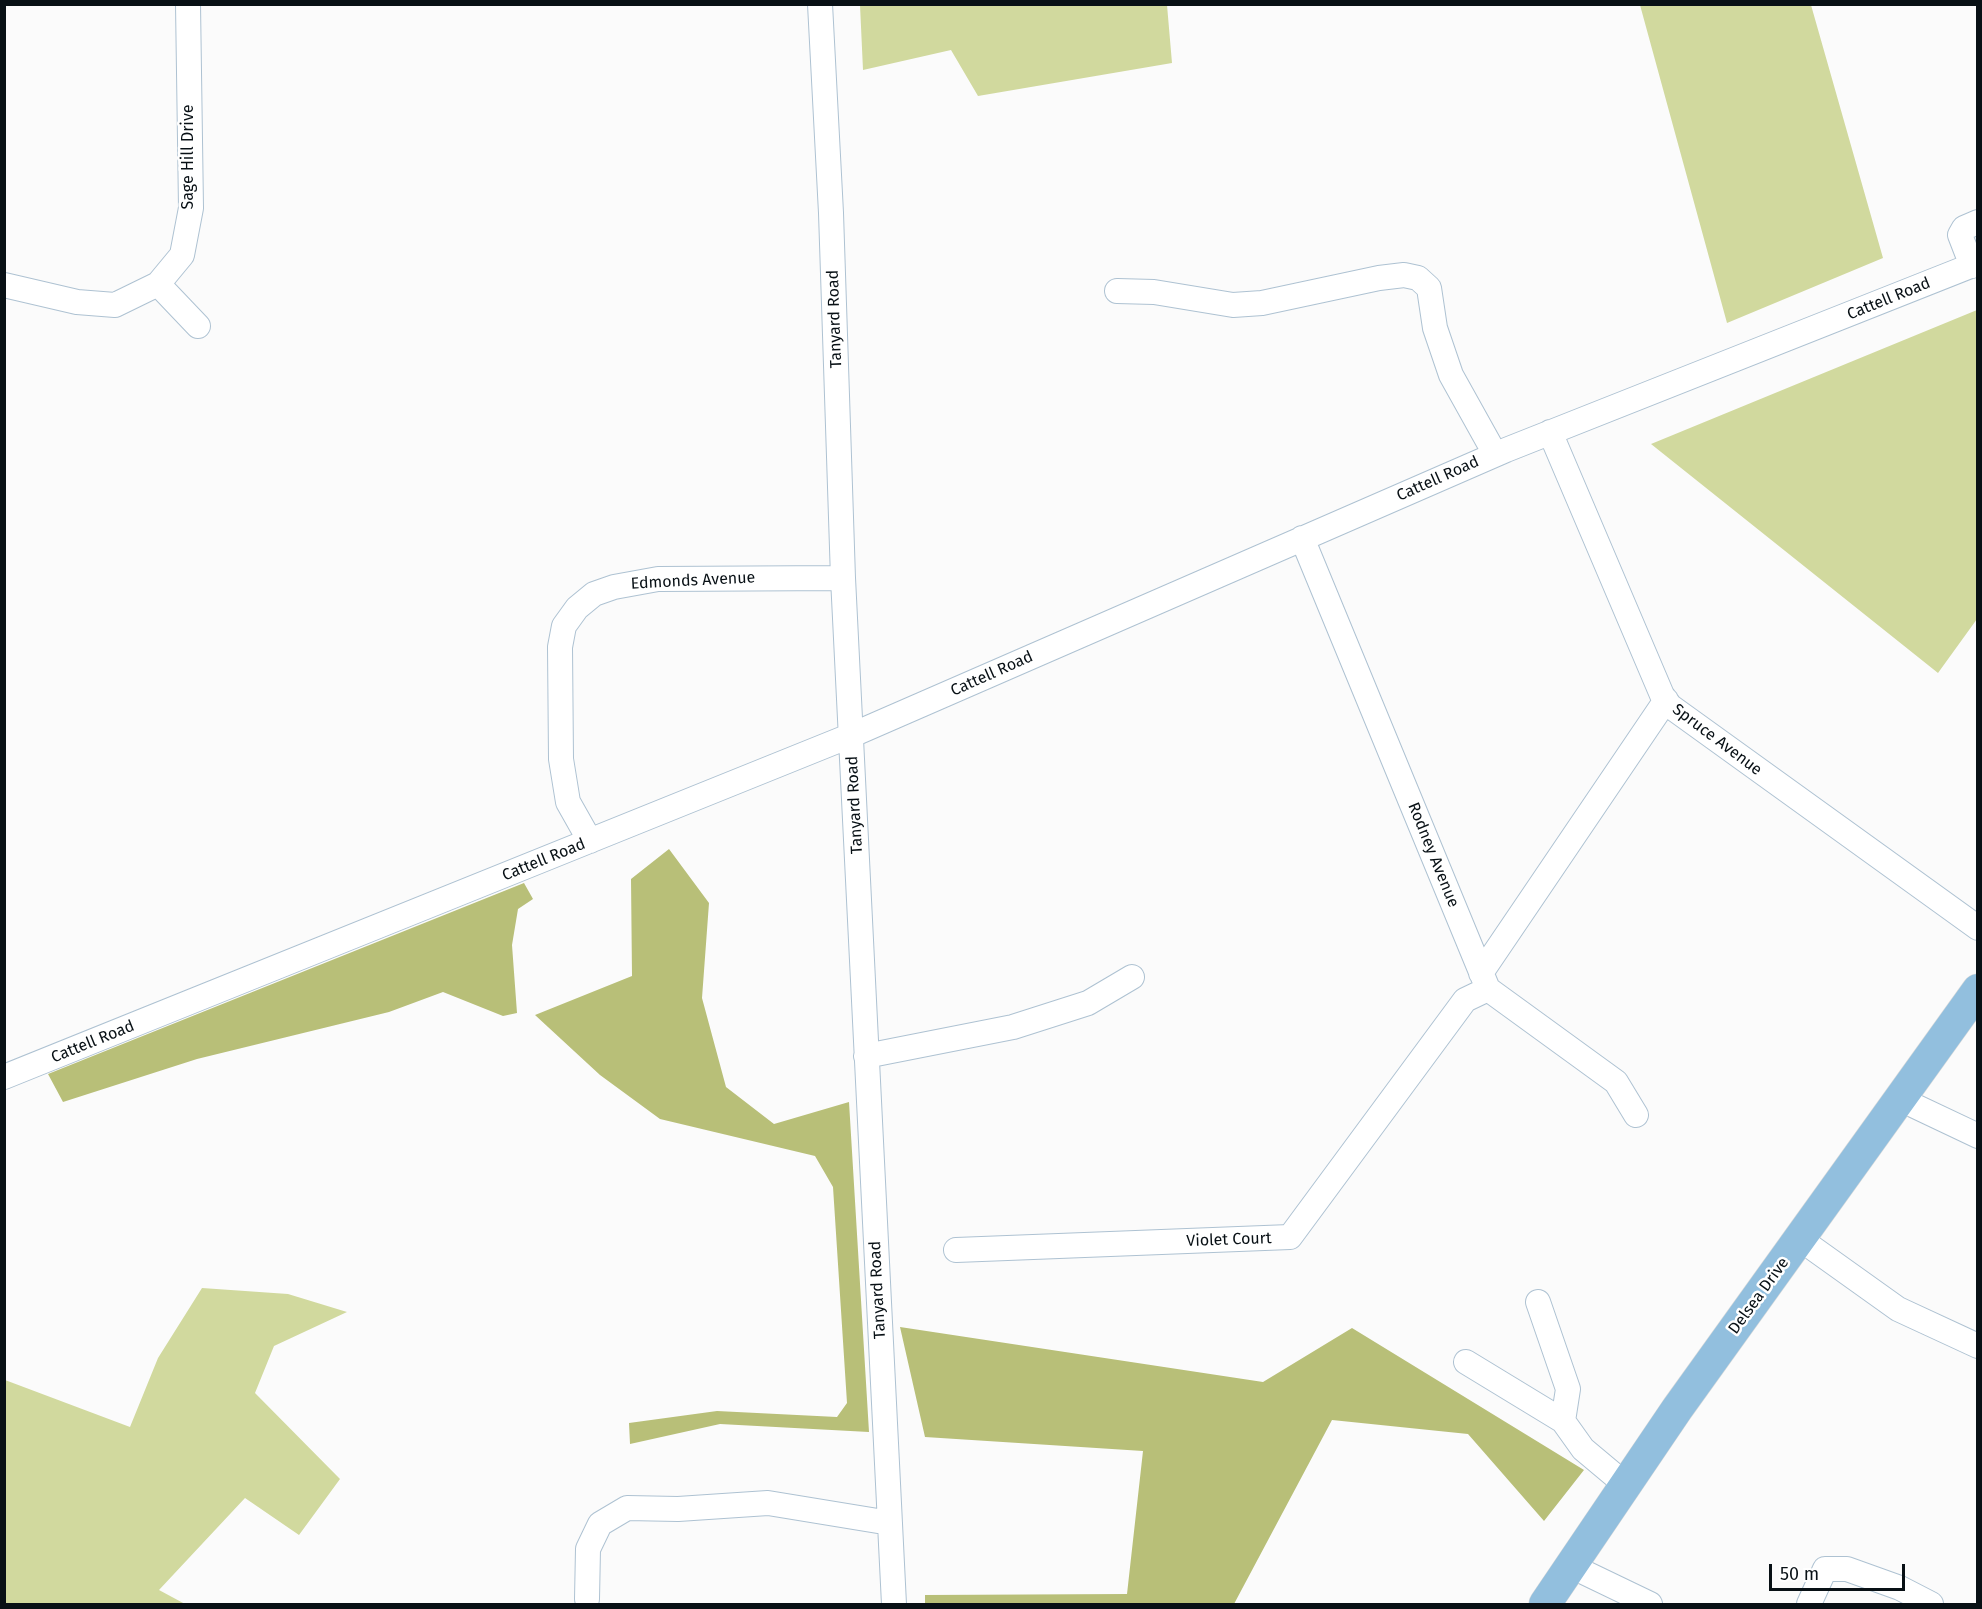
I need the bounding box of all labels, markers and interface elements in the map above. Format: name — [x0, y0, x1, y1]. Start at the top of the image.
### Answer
street label: Sage Hill Drive — [179, 105, 199, 209]
street label: Tanyard Road — [824, 270, 846, 368]
street label: Cattell Road — [1845, 274, 1933, 324]
street label: Cattell Road — [1394, 452, 1482, 506]
street label: Edmonds Avenue — [630, 568, 756, 594]
street label: Cattell Road — [948, 647, 1036, 701]
street label: Spruce Avenue — [1668, 700, 1766, 780]
street label: Tanyard Road — [843, 755, 867, 855]
street label: Rodney Avenue — [1403, 800, 1463, 910]
street label: Cattell Road — [500, 835, 588, 885]
street label: Cattell Road — [49, 1017, 137, 1067]
street label: Violet Court — [1186, 1229, 1272, 1251]
street label: Tanyard Road — [866, 1240, 890, 1340]
street label: Delsea Drive — [1725, 1254, 1793, 1338]
scale bar — [1772, 1552, 1908, 1590]
text: 50 m — [1780, 1563, 1819, 1585]

